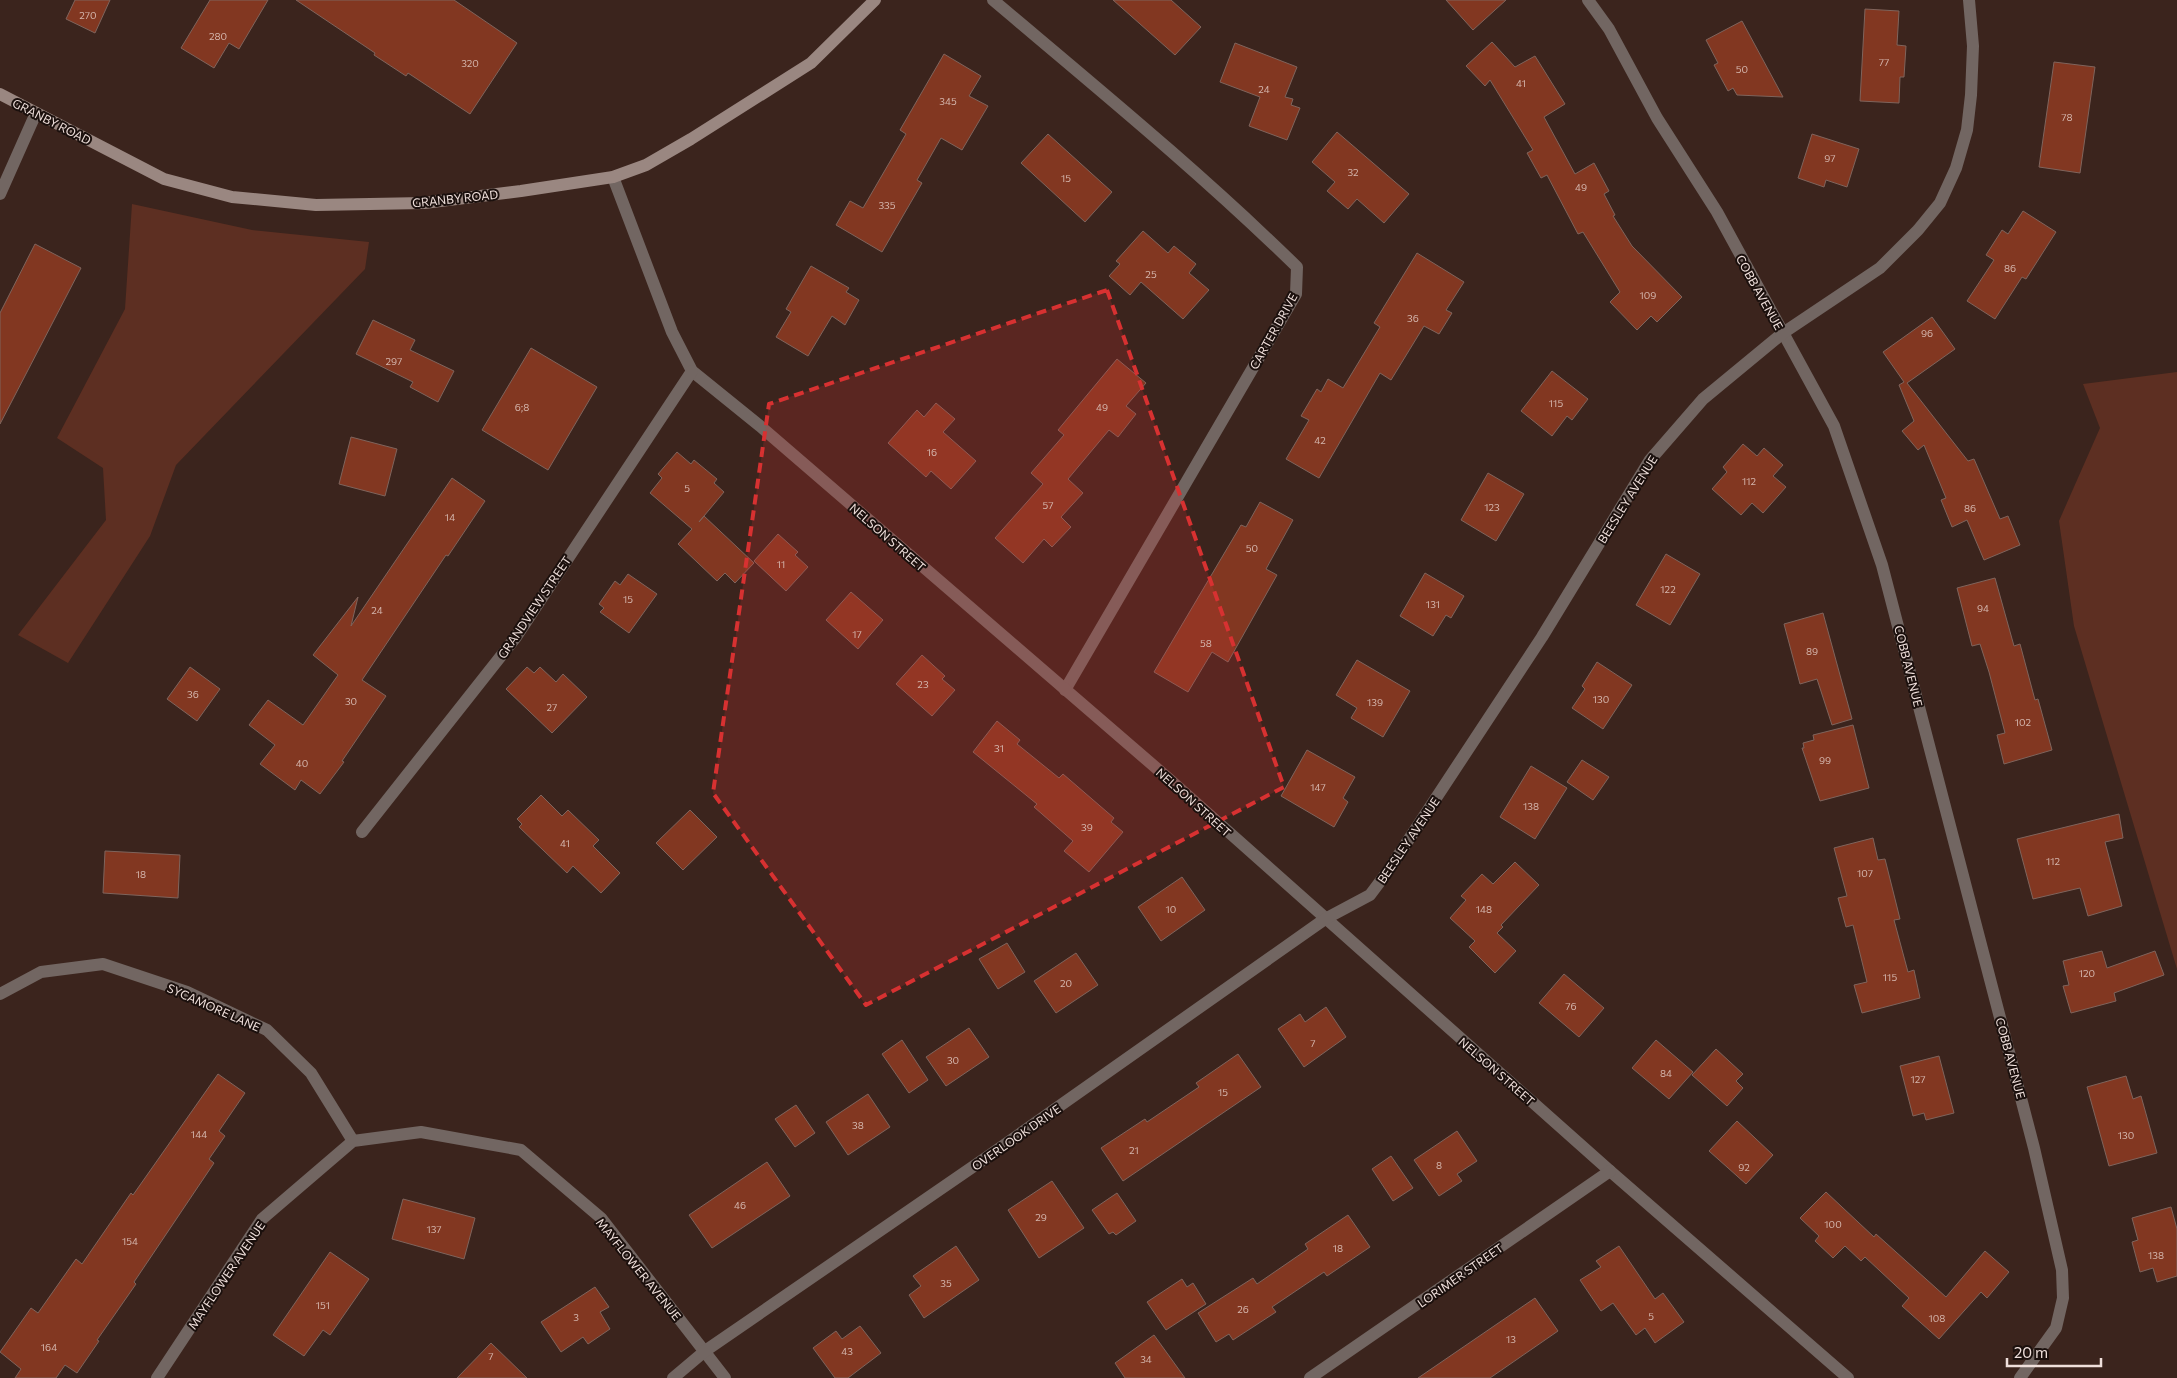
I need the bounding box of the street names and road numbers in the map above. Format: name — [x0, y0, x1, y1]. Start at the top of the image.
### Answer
street label: GRANBY ROAD — [10, 95, 94, 147]
street label: GRANBY ROAD — [411, 187, 499, 209]
street label: COBB AVENUE — [1734, 252, 1786, 332]
street label: CARTER DRIVE — [1246, 290, 1300, 372]
street label: BEESLEY AVENUE — [1594, 453, 1660, 545]
street label: NELSON STREET — [847, 500, 929, 574]
street label: GRANDVIEW STREET — [494, 553, 574, 661]
street label: COBB AVENUE — [1892, 624, 1926, 708]
street label: NELSON STREET — [1154, 765, 1234, 839]
street label: BEESLEY AVENUE — [1374, 794, 1442, 886]
street label: SYCAMORE LANE — [165, 980, 263, 1034]
street label: COBB AVENUE — [1993, 1016, 2029, 1100]
street label: NELSON STREET — [1456, 1034, 1538, 1108]
street label: OVERLOOK DRIVE — [969, 1101, 1063, 1173]
street label: MAYFLOWER AVENUE — [594, 1215, 684, 1323]
street label: MAYFLOWER AVENUE — [185, 1218, 267, 1332]
street label: LORIMER STREET — [1414, 1240, 1506, 1310]

